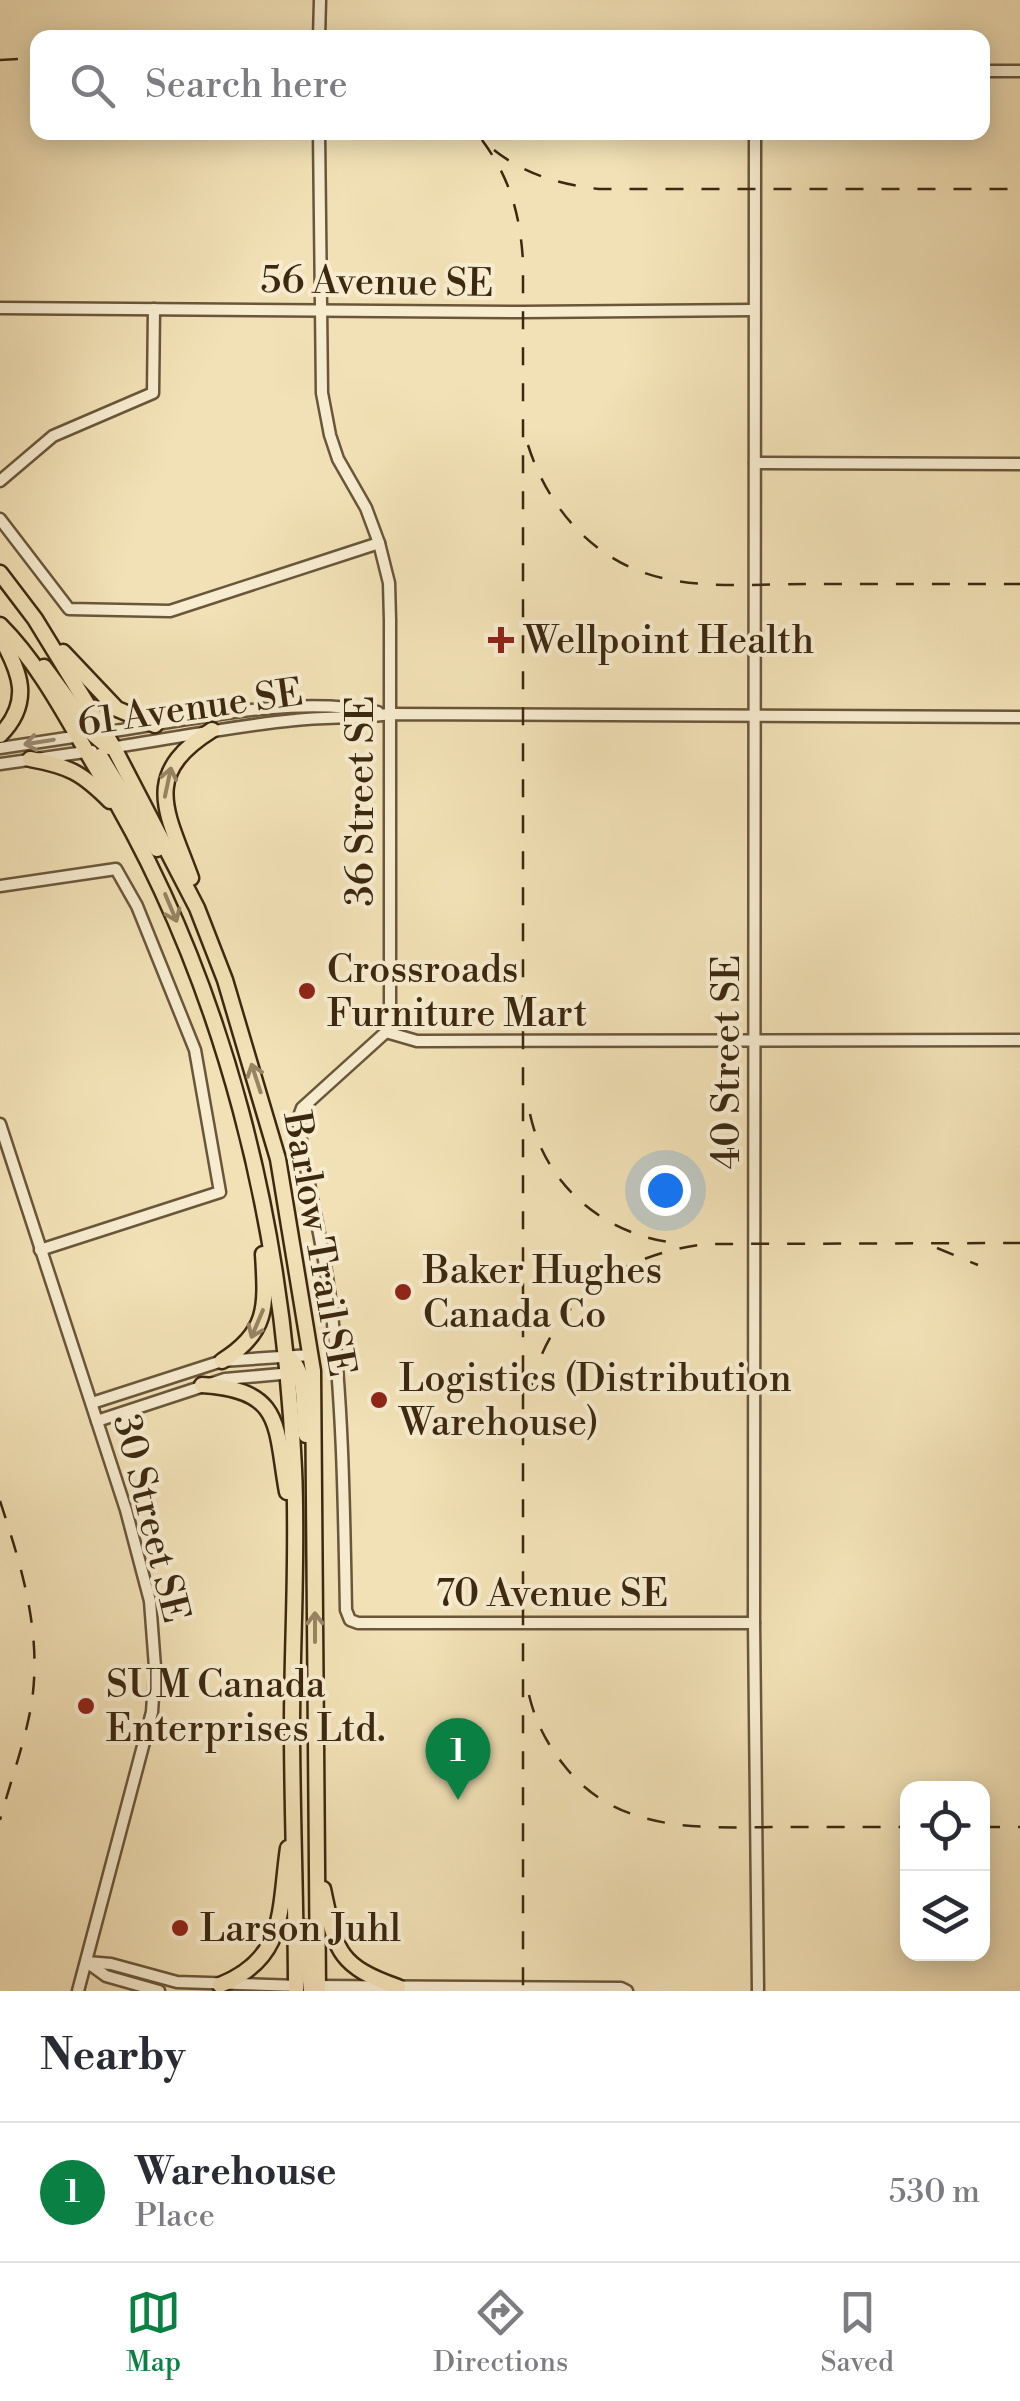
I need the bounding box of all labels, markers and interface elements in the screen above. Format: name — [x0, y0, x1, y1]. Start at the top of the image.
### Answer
search box — [30, 30, 990, 140]
icon: search — [65, 58, 120, 113]
text: Search here — [145, 62, 348, 109]
street label: 56 Avenue SE — [260, 257, 494, 308]
place label: Wellpoint Health — [523, 618, 814, 665]
marker: Wellpoint Health — [488, 627, 514, 653]
street label: 61 Avenue SE — [74, 669, 306, 748]
street label: 36 Street SE — [338, 696, 385, 906]
one-way arrow — [24, 734, 56, 752]
one-way arrow — [160, 766, 178, 798]
one-way arrow — [163, 892, 181, 923]
place label: Crossroads Furniture Mart — [327, 947, 587, 1038]
street label: 40 Street SE — [704, 955, 751, 1169]
marker: Crossroads Furniture Mart — [296, 980, 318, 1002]
one-way arrow — [245, 1063, 263, 1095]
street label: Barlow Trail SE — [272, 1107, 365, 1380]
your location — [640, 1165, 691, 1216]
place label: Baker Hughes Canada Co — [422, 1248, 662, 1339]
marker: Baker Hughes Canada Co — [392, 1281, 414, 1303]
one-way arrow — [246, 1308, 264, 1339]
place label: Logistics (Distribution Warehouse) — [398, 1356, 792, 1447]
marker: Logistics (Distribution Warehouse) — [368, 1389, 390, 1411]
street label: 30 Street SE — [102, 1409, 199, 1627]
street label: 70 Avenue SE — [436, 1571, 668, 1618]
one-way arrow — [306, 1611, 324, 1644]
place label: SUM Canada Enterprises Ltd. — [106, 1662, 386, 1753]
marker: SUM Canada Enterprises Ltd. — [75, 1695, 97, 1717]
pin: 1 — [426, 1718, 490, 1800]
map controls — [900, 1781, 990, 1961]
button: locate — [900, 1781, 990, 1871]
button: layers — [900, 1871, 990, 1961]
place label: Larson Juhl — [200, 1906, 401, 1953]
marker: Larson Juhl — [169, 1917, 191, 1939]
text: Nearby — [40, 2030, 185, 2083]
text: Warehouse — [135, 2149, 336, 2196]
text: 1 — [65, 2172, 80, 2212]
text: 530 m — [889, 2172, 980, 2212]
text: Place — [135, 2196, 215, 2236]
tab: Map — [126, 2285, 181, 2380]
tab: Directions — [433, 2285, 568, 2380]
tab: Saved — [820, 2285, 894, 2380]

